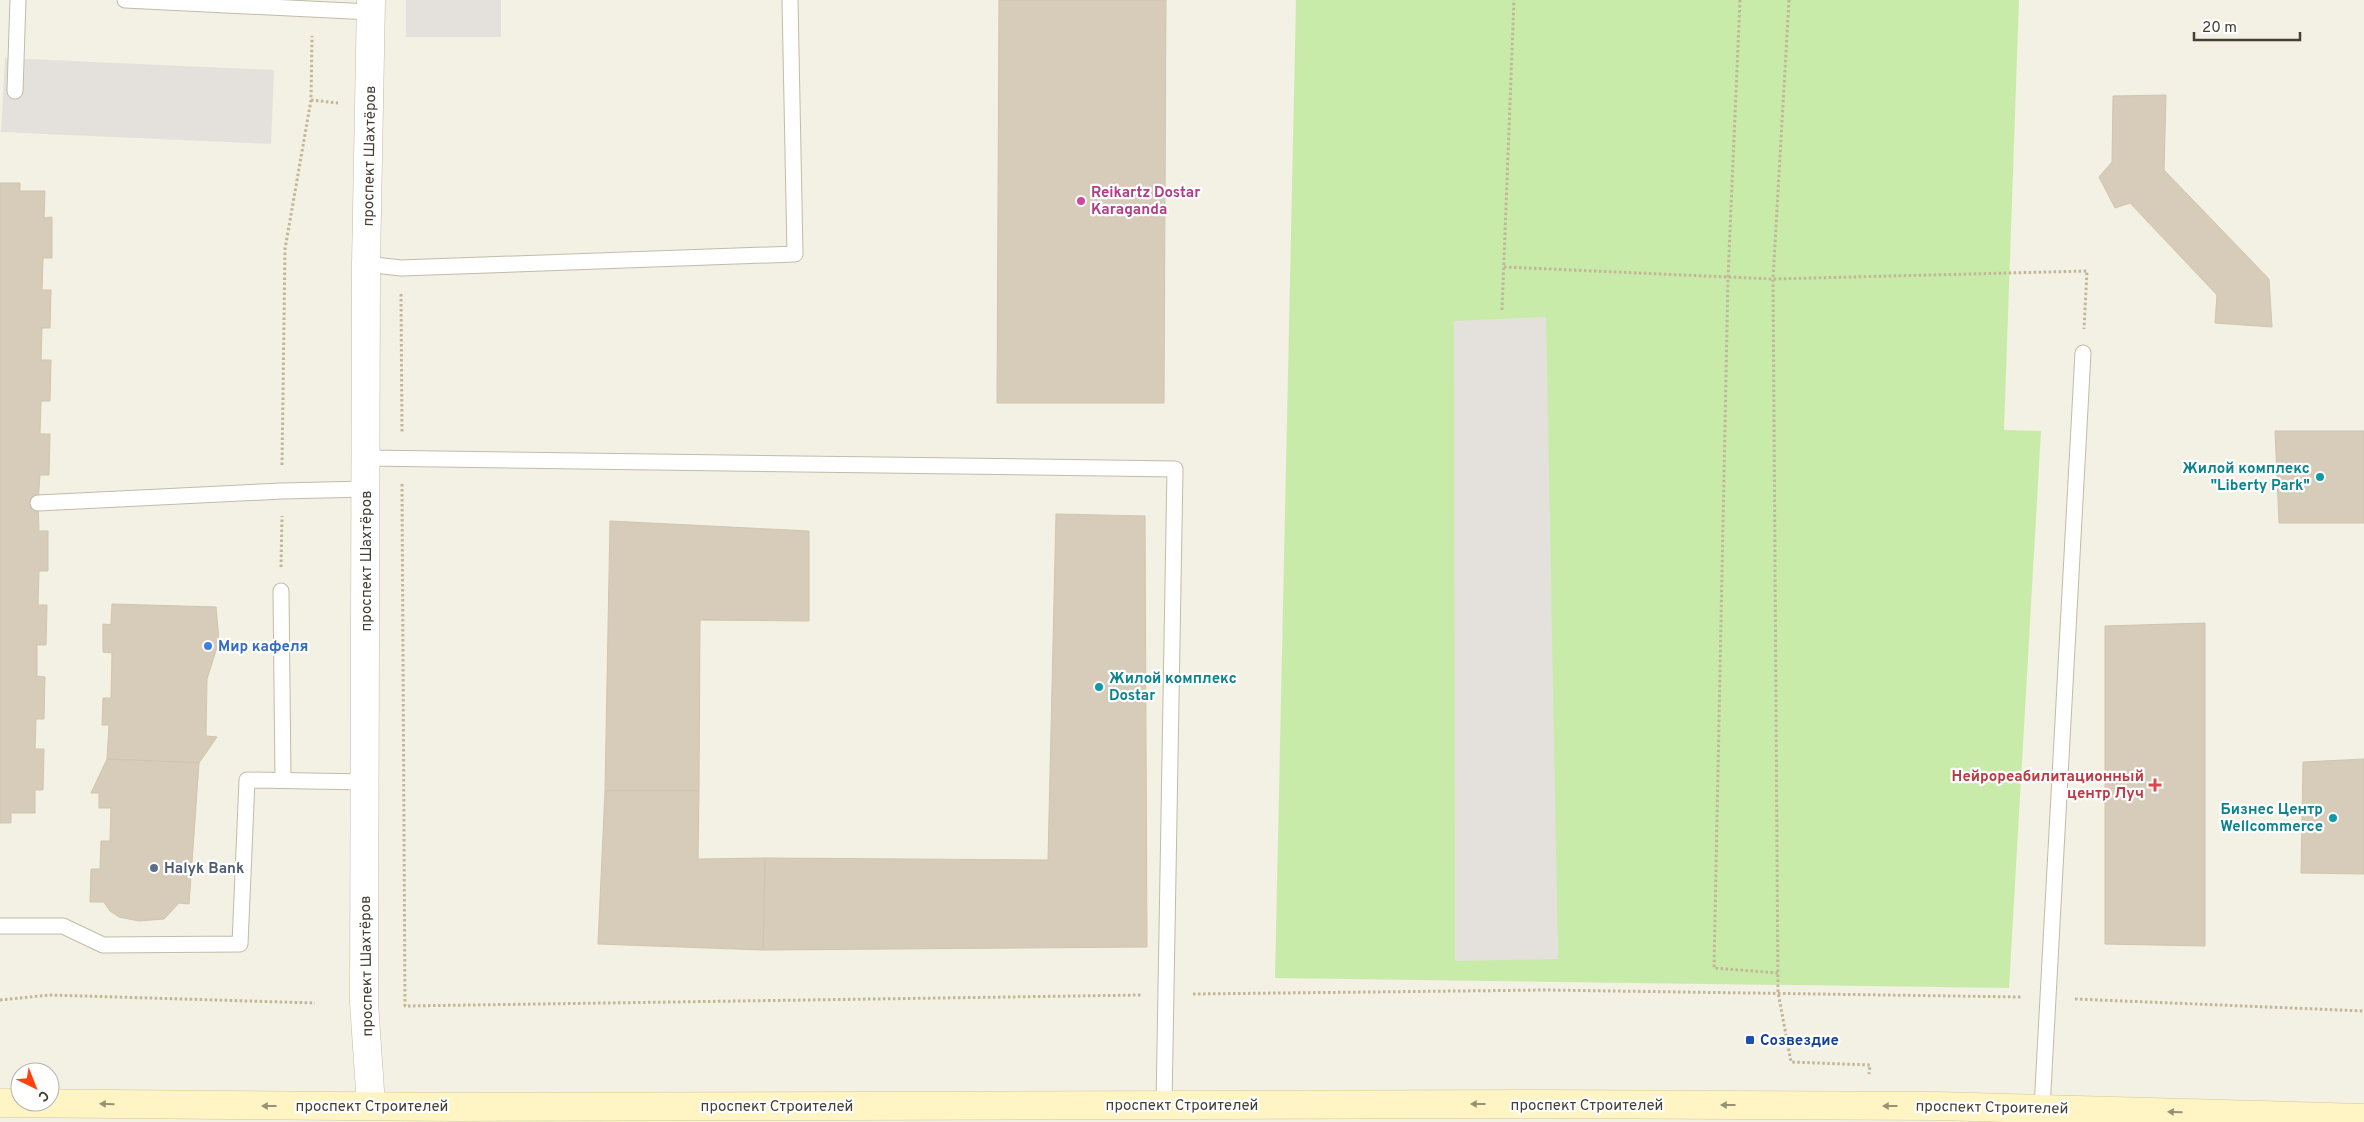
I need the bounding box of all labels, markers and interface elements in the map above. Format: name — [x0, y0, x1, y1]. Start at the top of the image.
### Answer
scale bar — [2194, 10, 2300, 42]
text: 20 m — [2202, 19, 2237, 38]
street label: проспект Шахтёров — [360, 85, 381, 227]
place label: Reikartz Dostar Karaganda — [1091, 184, 1201, 220]
marker: Reikartz Dostar Karaganda — [1075, 195, 1087, 207]
place label: Жилой комплекс "Liberty Park" — [2182, 460, 2310, 496]
marker: Жилой комплекс "Liberty Park" — [2314, 471, 2326, 483]
street label: проспект Шахтёров — [358, 490, 377, 632]
place label: Мир кафеля — [218, 638, 308, 657]
marker: Мир кафеля — [202, 640, 214, 652]
place label: Жилой комплекс Dostar — [1109, 670, 1237, 706]
marker: Жилой комплекс Dostar — [1093, 681, 1105, 693]
place label: Нейрореабилитационный центр Луч — [1952, 768, 2144, 804]
marker: Нейрореабилитационный центр Луч — [2148, 778, 2162, 792]
place label: Бизнес Центр Wellcommerce — [2220, 801, 2323, 837]
marker: Бизнес Центр Wellcommerce — [2327, 812, 2339, 824]
place label: Halyk Bank — [164, 860, 244, 879]
marker: Halyk Bank — [148, 862, 160, 874]
street label: проспект Шахтёров — [357, 895, 378, 1037]
place label: Созвездие — [1760, 1032, 1839, 1051]
marker: Созвездие — [1744, 1034, 1756, 1046]
north arrow — [10, 1062, 60, 1112]
text: С — [34, 1086, 52, 1105]
street label: проспект Строителей — [1106, 1097, 1258, 1116]
street label: проспект Строителей — [1511, 1097, 1663, 1116]
street label: проспект Строителей — [296, 1098, 448, 1117]
street label: проспект Строителей — [701, 1098, 853, 1117]
street label: проспект Строителей — [1915, 1098, 2069, 1119]
one-way arrow — [99, 1100, 115, 1108]
one-way arrow — [1470, 1100, 1486, 1108]
one-way arrow — [1720, 1101, 1736, 1109]
one-way arrow — [261, 1102, 277, 1110]
one-way arrow — [1882, 1102, 1898, 1110]
one-way arrow — [2167, 1107, 2183, 1115]

